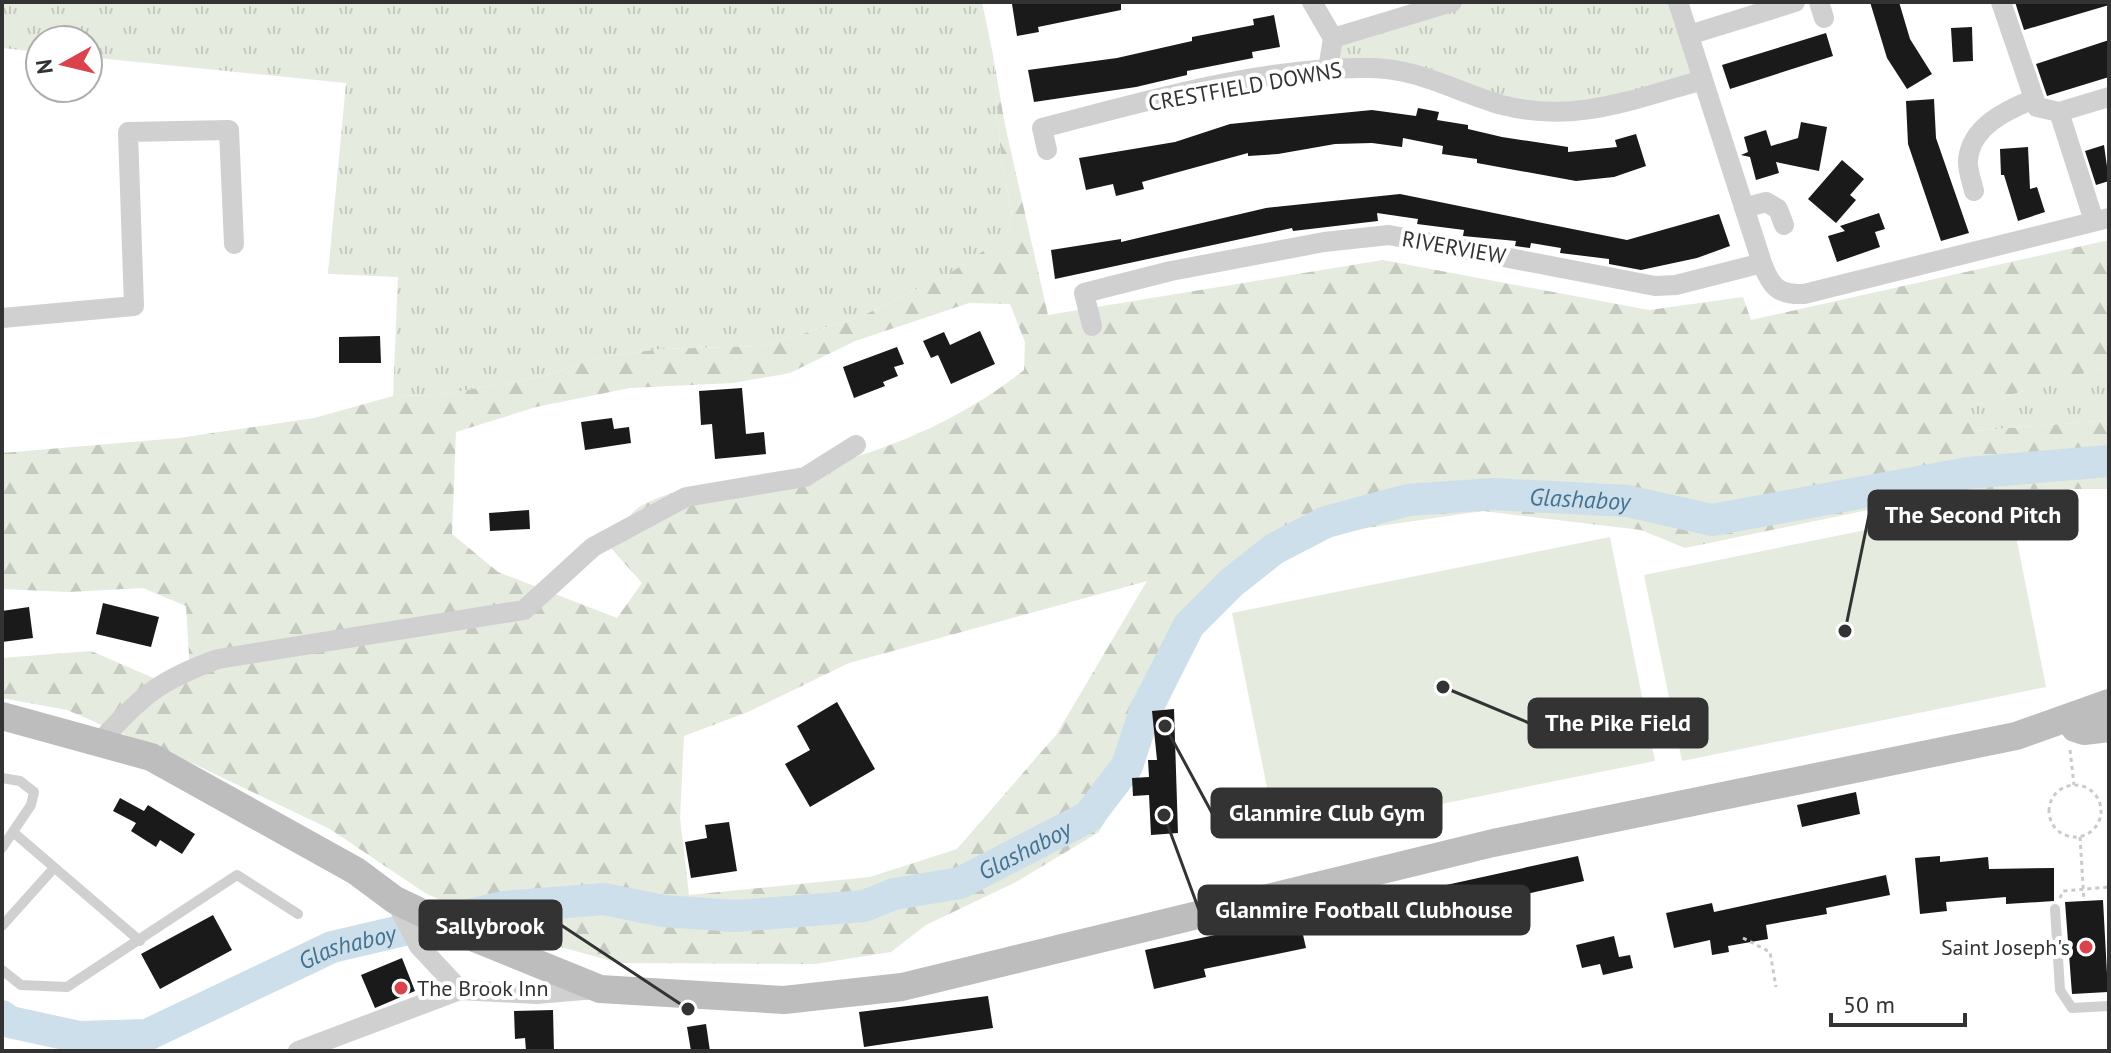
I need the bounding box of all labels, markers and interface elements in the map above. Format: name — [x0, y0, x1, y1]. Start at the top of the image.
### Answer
north arrow — [24, 24, 104, 104]
street label: CRESTFIELD DOWNS — [1146, 55, 1344, 117]
text: N — [29, 58, 59, 76]
street label: RIVERVIEW — [1400, 224, 1509, 270]
water label: Glashaboy — [1529, 480, 1632, 517]
callout: The Second Pitch — [1869, 491, 2077, 539]
text: The Second Pitch — [1885, 499, 2061, 530]
callout: The Pike Field — [1529, 699, 1707, 747]
text: The Pike Field — [1545, 707, 1691, 738]
callout: Glanmire Club Gym — [1212, 789, 1441, 837]
text: Glanmire Club Gym — [1229, 797, 1425, 828]
water label: Glashaboy — [973, 812, 1078, 887]
callout: Glanmire Football Clubhouse — [1199, 886, 1529, 934]
text: Glanmire Football Clubhouse — [1215, 894, 1513, 925]
callout: Sallybrook — [420, 901, 561, 949]
text: Sallybrook — [435, 910, 545, 941]
water label: Glashaboy — [293, 917, 400, 976]
place label: Saint Joseph's — [1941, 933, 2070, 961]
marker: Saint Joseph's — [2077, 938, 2095, 956]
place label: The Brook Inn — [417, 974, 548, 1002]
scale bar — [1831, 977, 1965, 1027]
marker: The Brook Inn — [392, 979, 410, 997]
text: 50 m — [1843, 989, 1895, 1020]

